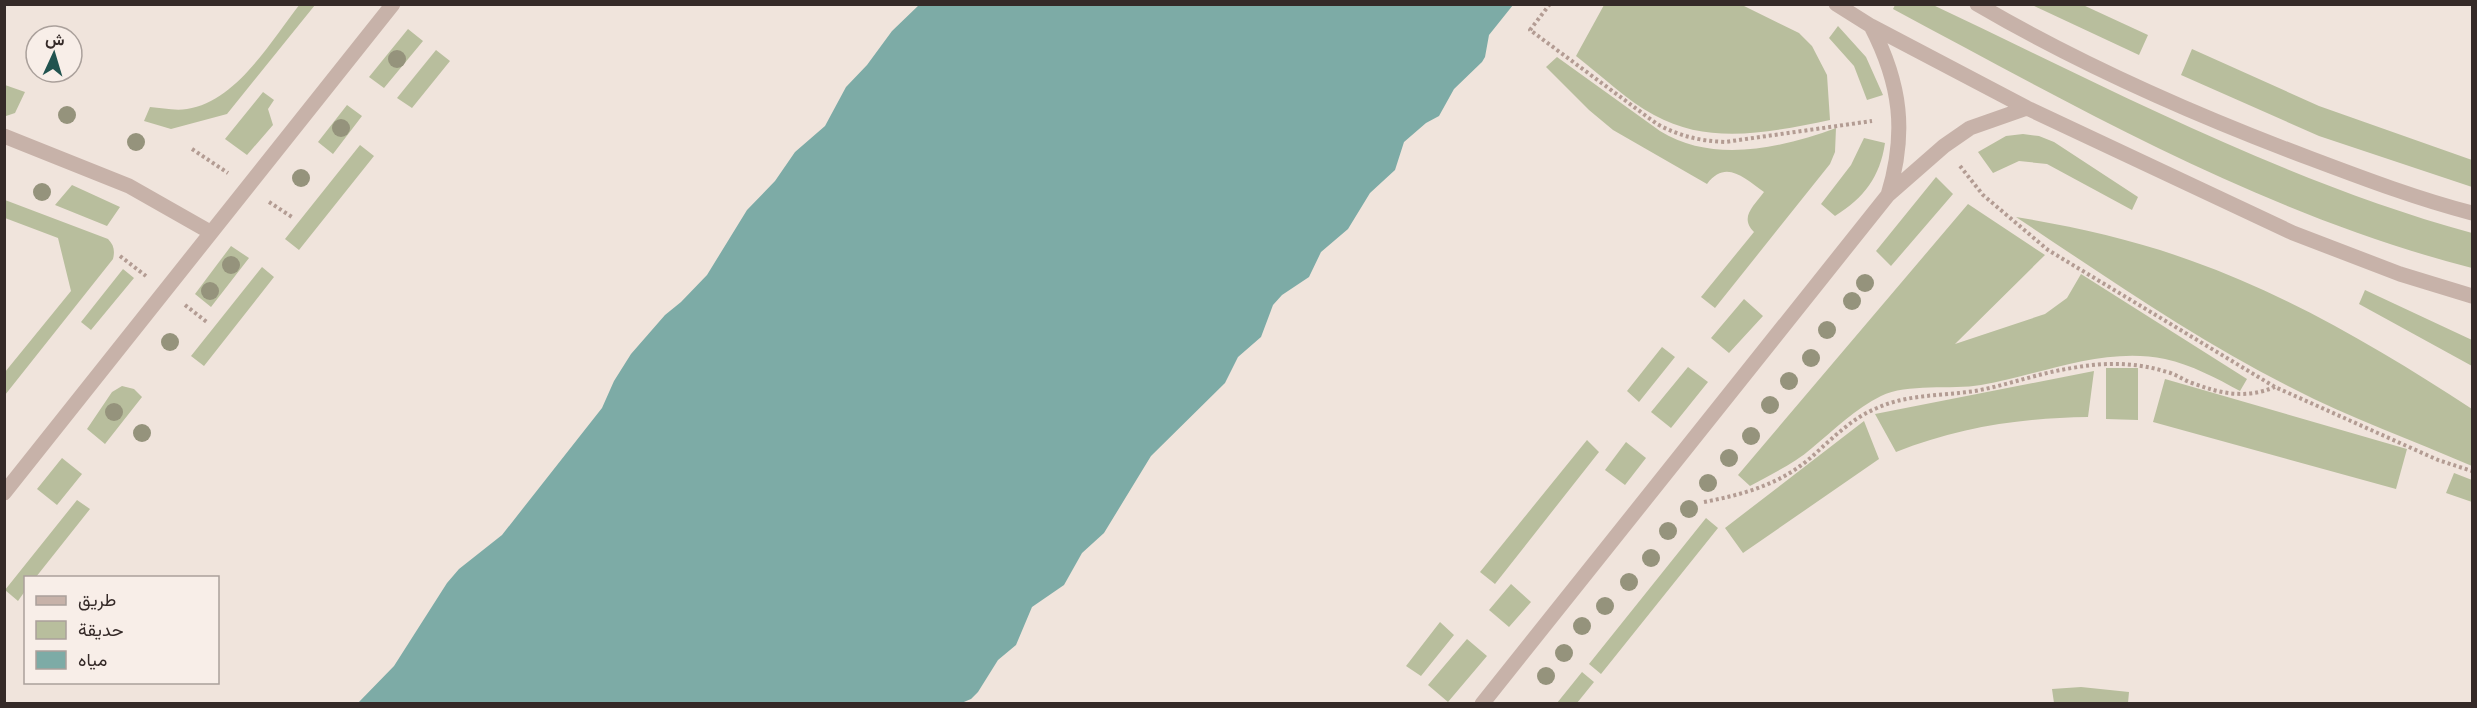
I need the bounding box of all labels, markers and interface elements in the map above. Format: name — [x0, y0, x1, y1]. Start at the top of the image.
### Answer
north arrow — [24, 24, 84, 84]
text: ش — [45, 28, 65, 50]
legend — [24, 576, 219, 684]
text: طريق — [78, 589, 116, 611]
text: حديقة — [78, 619, 124, 640]
text: مياه — [78, 649, 107, 670]

